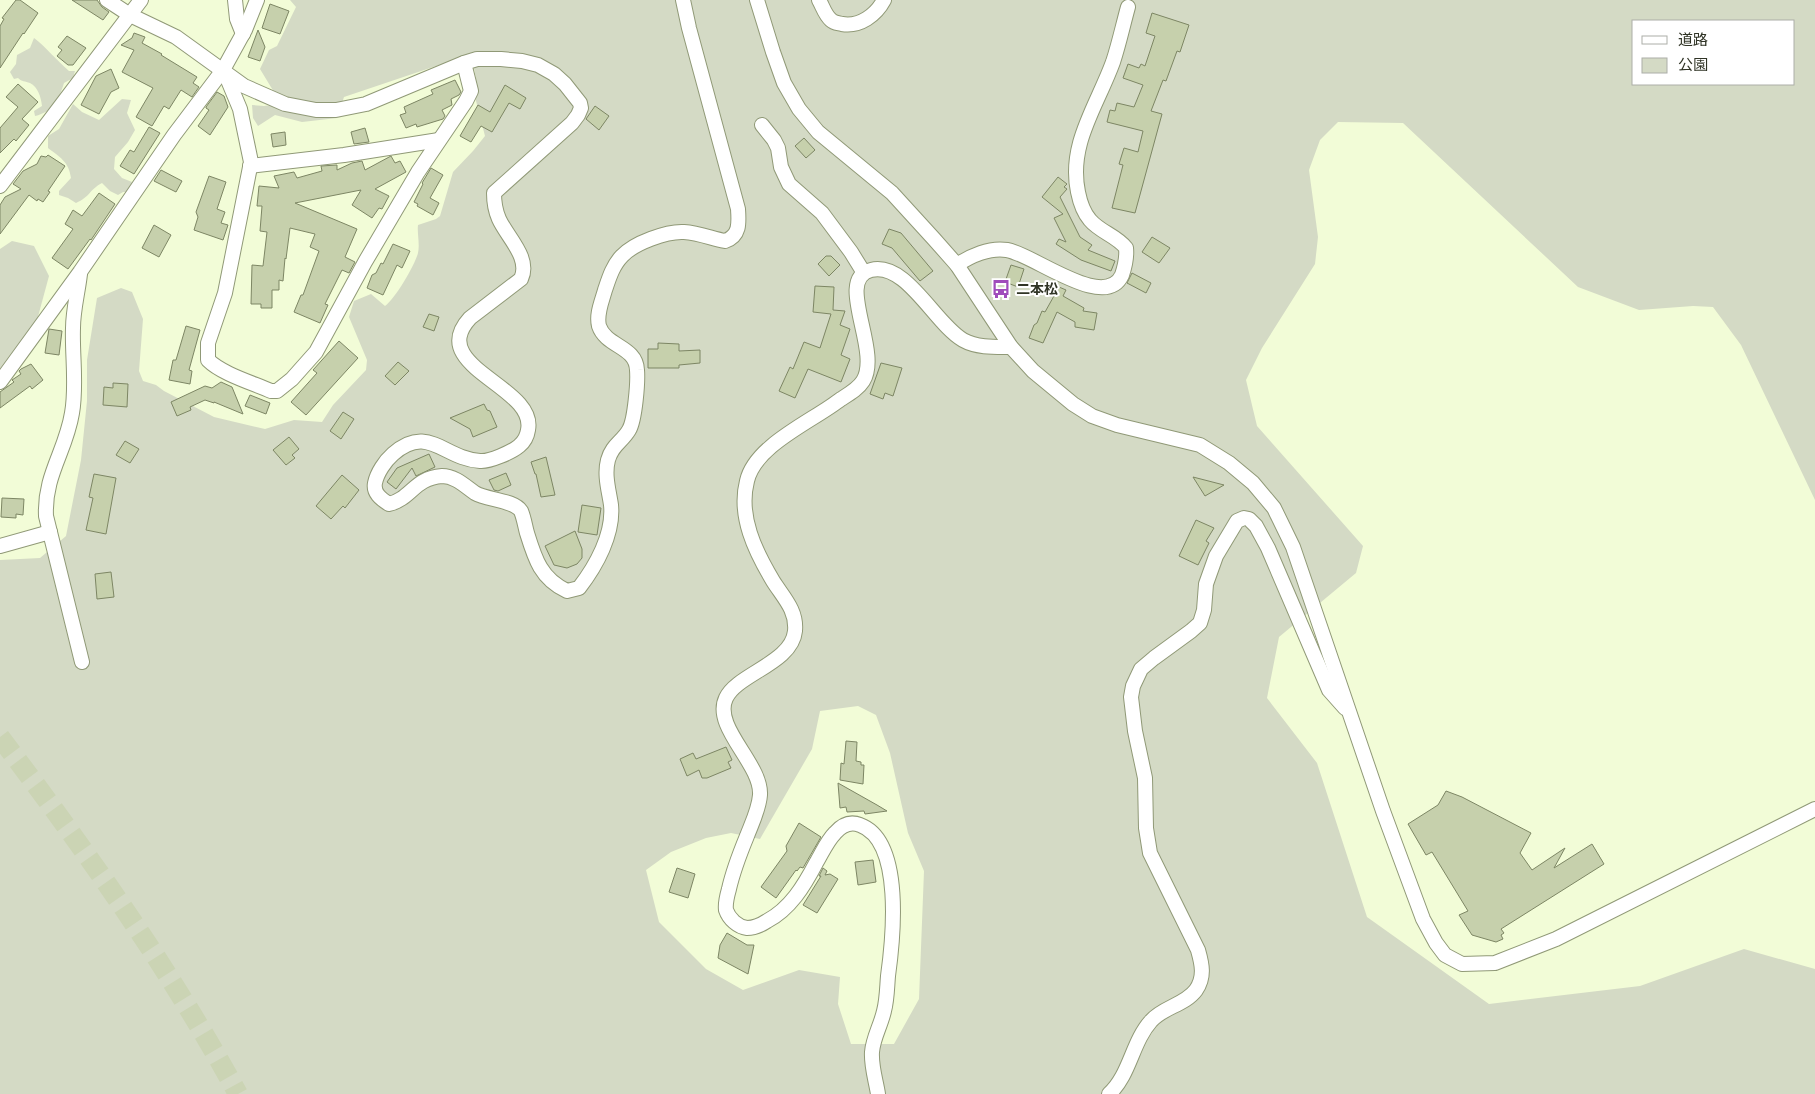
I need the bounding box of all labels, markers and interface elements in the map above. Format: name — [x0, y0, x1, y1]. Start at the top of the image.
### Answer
legend — [1632, 20, 1795, 85]
text: 道路 — [1678, 32, 1708, 48]
text: 公園 — [1678, 57, 1708, 73]
bus stop icon: 二本松 — [990, 278, 1012, 300]
place label: 二本松 — [1016, 282, 1058, 297]

